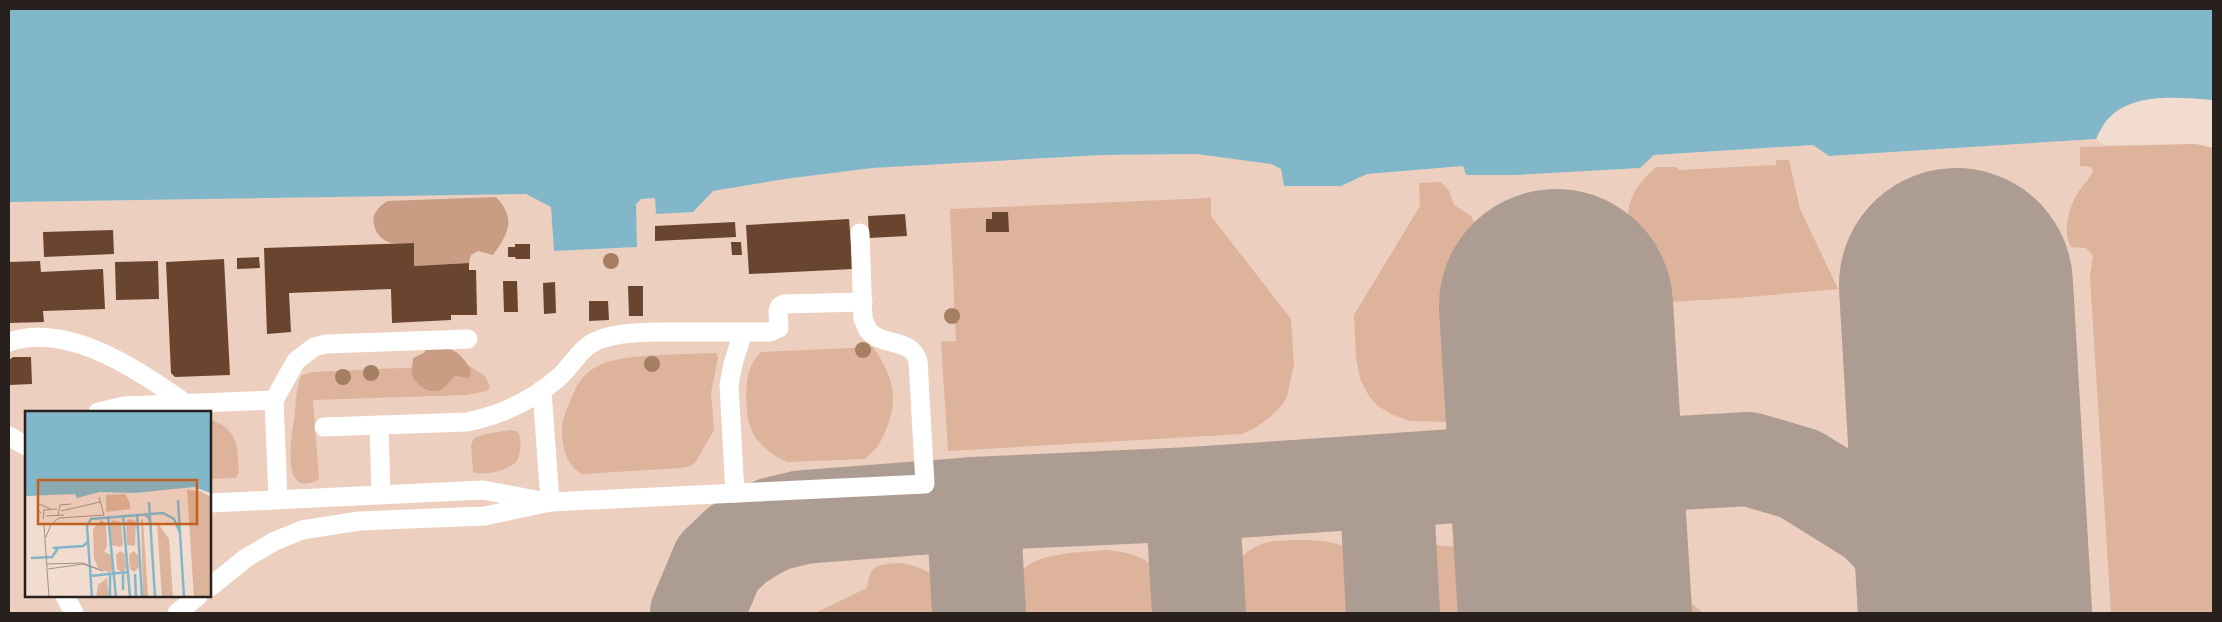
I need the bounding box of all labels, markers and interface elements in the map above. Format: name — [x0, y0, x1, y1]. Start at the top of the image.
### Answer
inset map — [25, 411, 211, 597]

